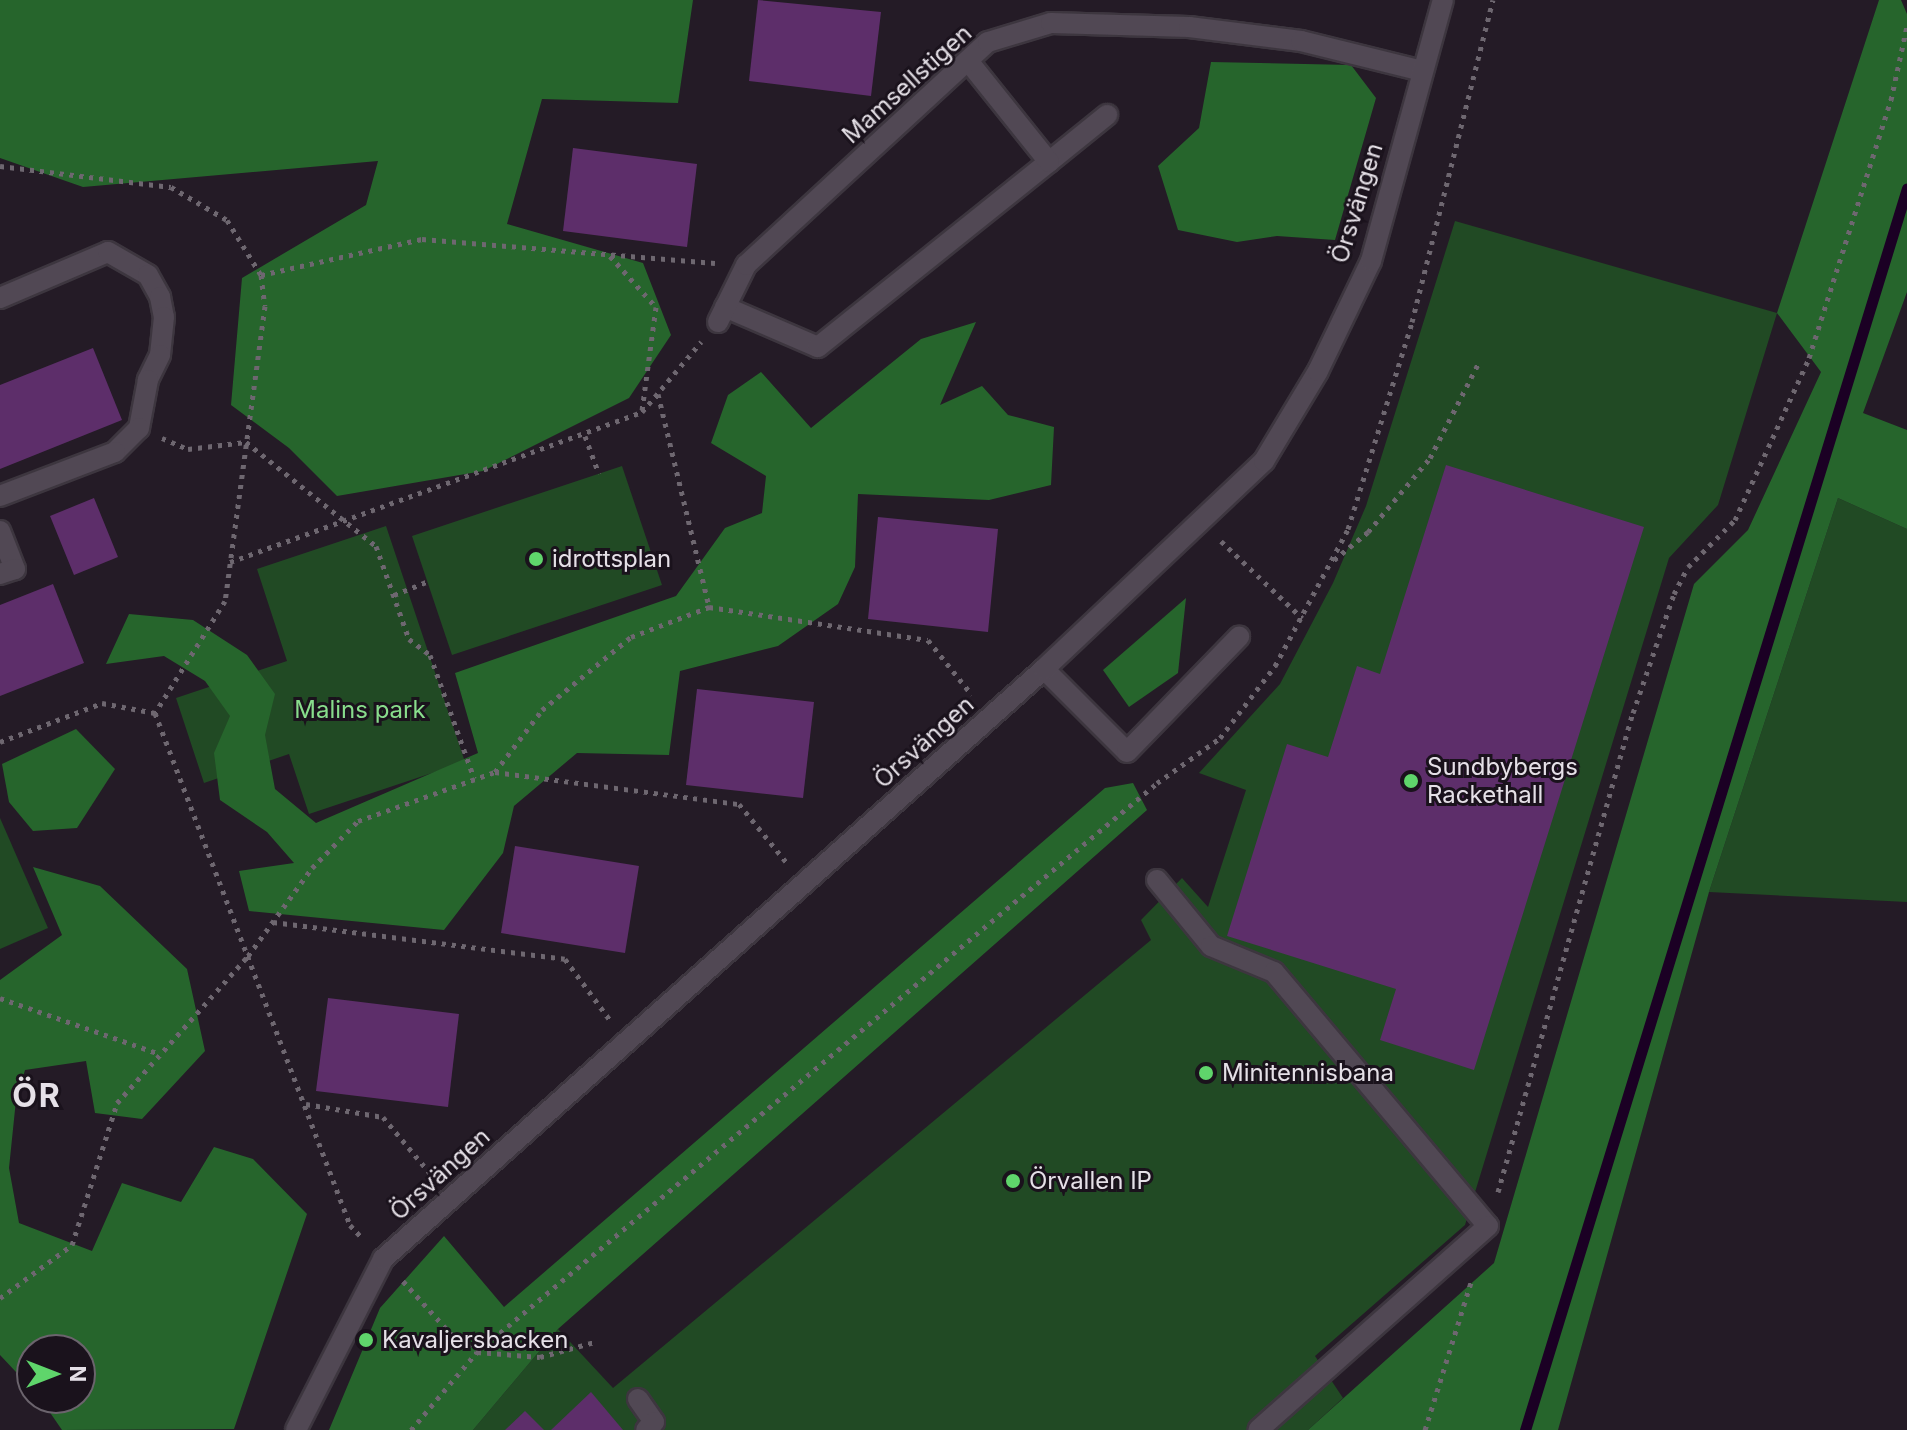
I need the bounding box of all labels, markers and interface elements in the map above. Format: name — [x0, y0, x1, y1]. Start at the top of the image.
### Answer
street label: Mamsellstigen — [837, 19, 977, 149]
street label: Örsvängen — [1325, 140, 1389, 266]
place label: idrottsplan — [552, 545, 671, 573]
marker: idrottsplan — [527, 550, 545, 568]
street label: Örsvängen — [868, 690, 980, 794]
park label: Malins park — [294, 696, 426, 724]
place label: Sundbybergs Rackethall — [1427, 753, 1578, 809]
marker: Sundbybergs Rackethall — [1402, 772, 1420, 790]
place label: Minitennisbana — [1222, 1059, 1394, 1087]
marker: Minitennisbana — [1197, 1064, 1215, 1082]
district label: ÖR — [12, 1077, 62, 1115]
street label: Örsvängen — [384, 1122, 496, 1226]
place label: Örvallen IP — [1029, 1167, 1152, 1195]
marker: Örvallen IP — [1004, 1172, 1022, 1190]
place label: Kavaljersbacken — [382, 1326, 568, 1354]
marker: Kavaljersbacken — [357, 1331, 375, 1349]
north arrow — [16, 1334, 96, 1414]
text: N — [65, 1366, 91, 1382]

